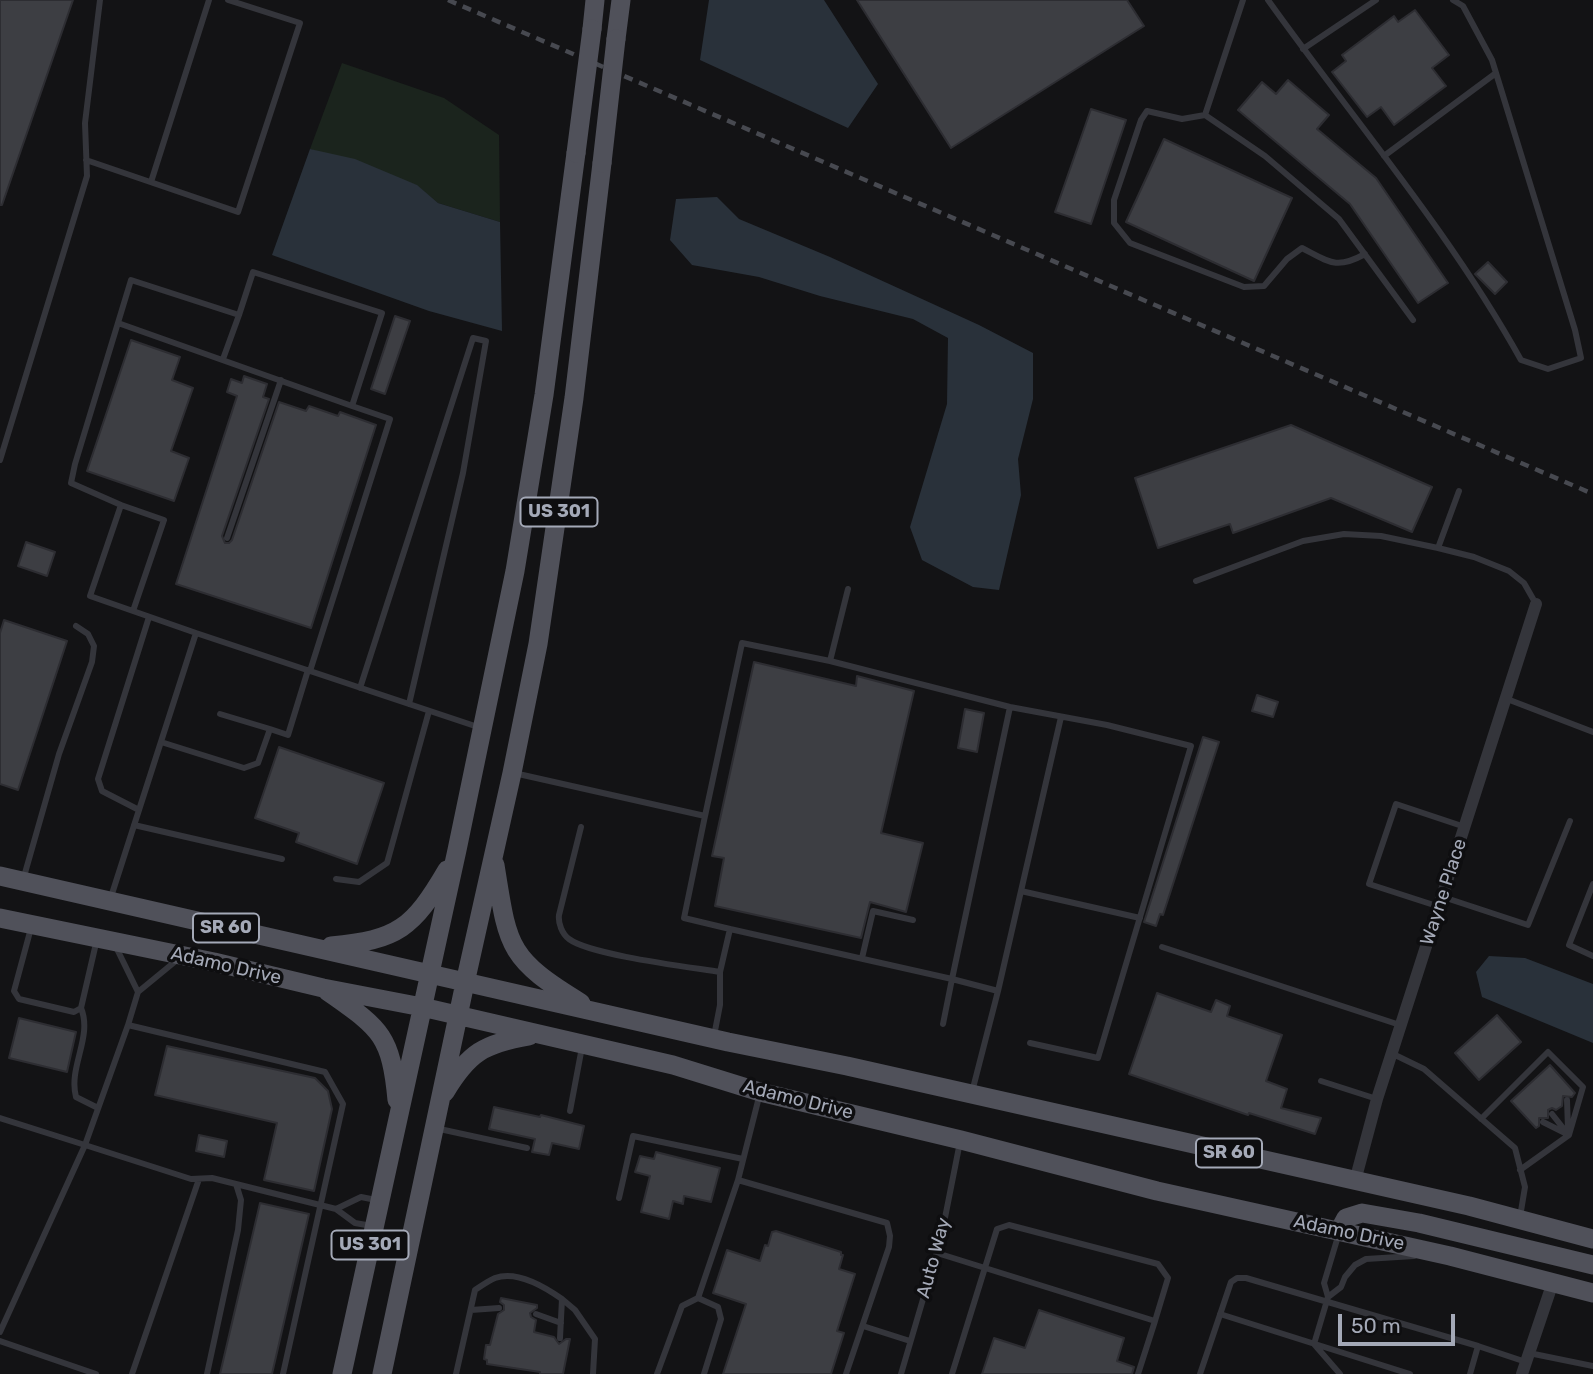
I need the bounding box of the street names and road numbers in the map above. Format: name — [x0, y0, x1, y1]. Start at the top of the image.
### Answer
road number: US 301 — [520, 498, 598, 526]
street label: Wayne Place — [1416, 836, 1472, 948]
road number: SR 60 — [193, 914, 259, 943]
street label: Adamo Drive — [169, 942, 283, 990]
street label: Adamo Drive — [741, 1075, 855, 1125]
road number: SR 60 — [1196, 1138, 1262, 1168]
street label: Adamo Drive — [1292, 1210, 1406, 1256]
street label: Auto Way — [912, 1215, 956, 1301]
road number: US 301 — [332, 1230, 408, 1260]

